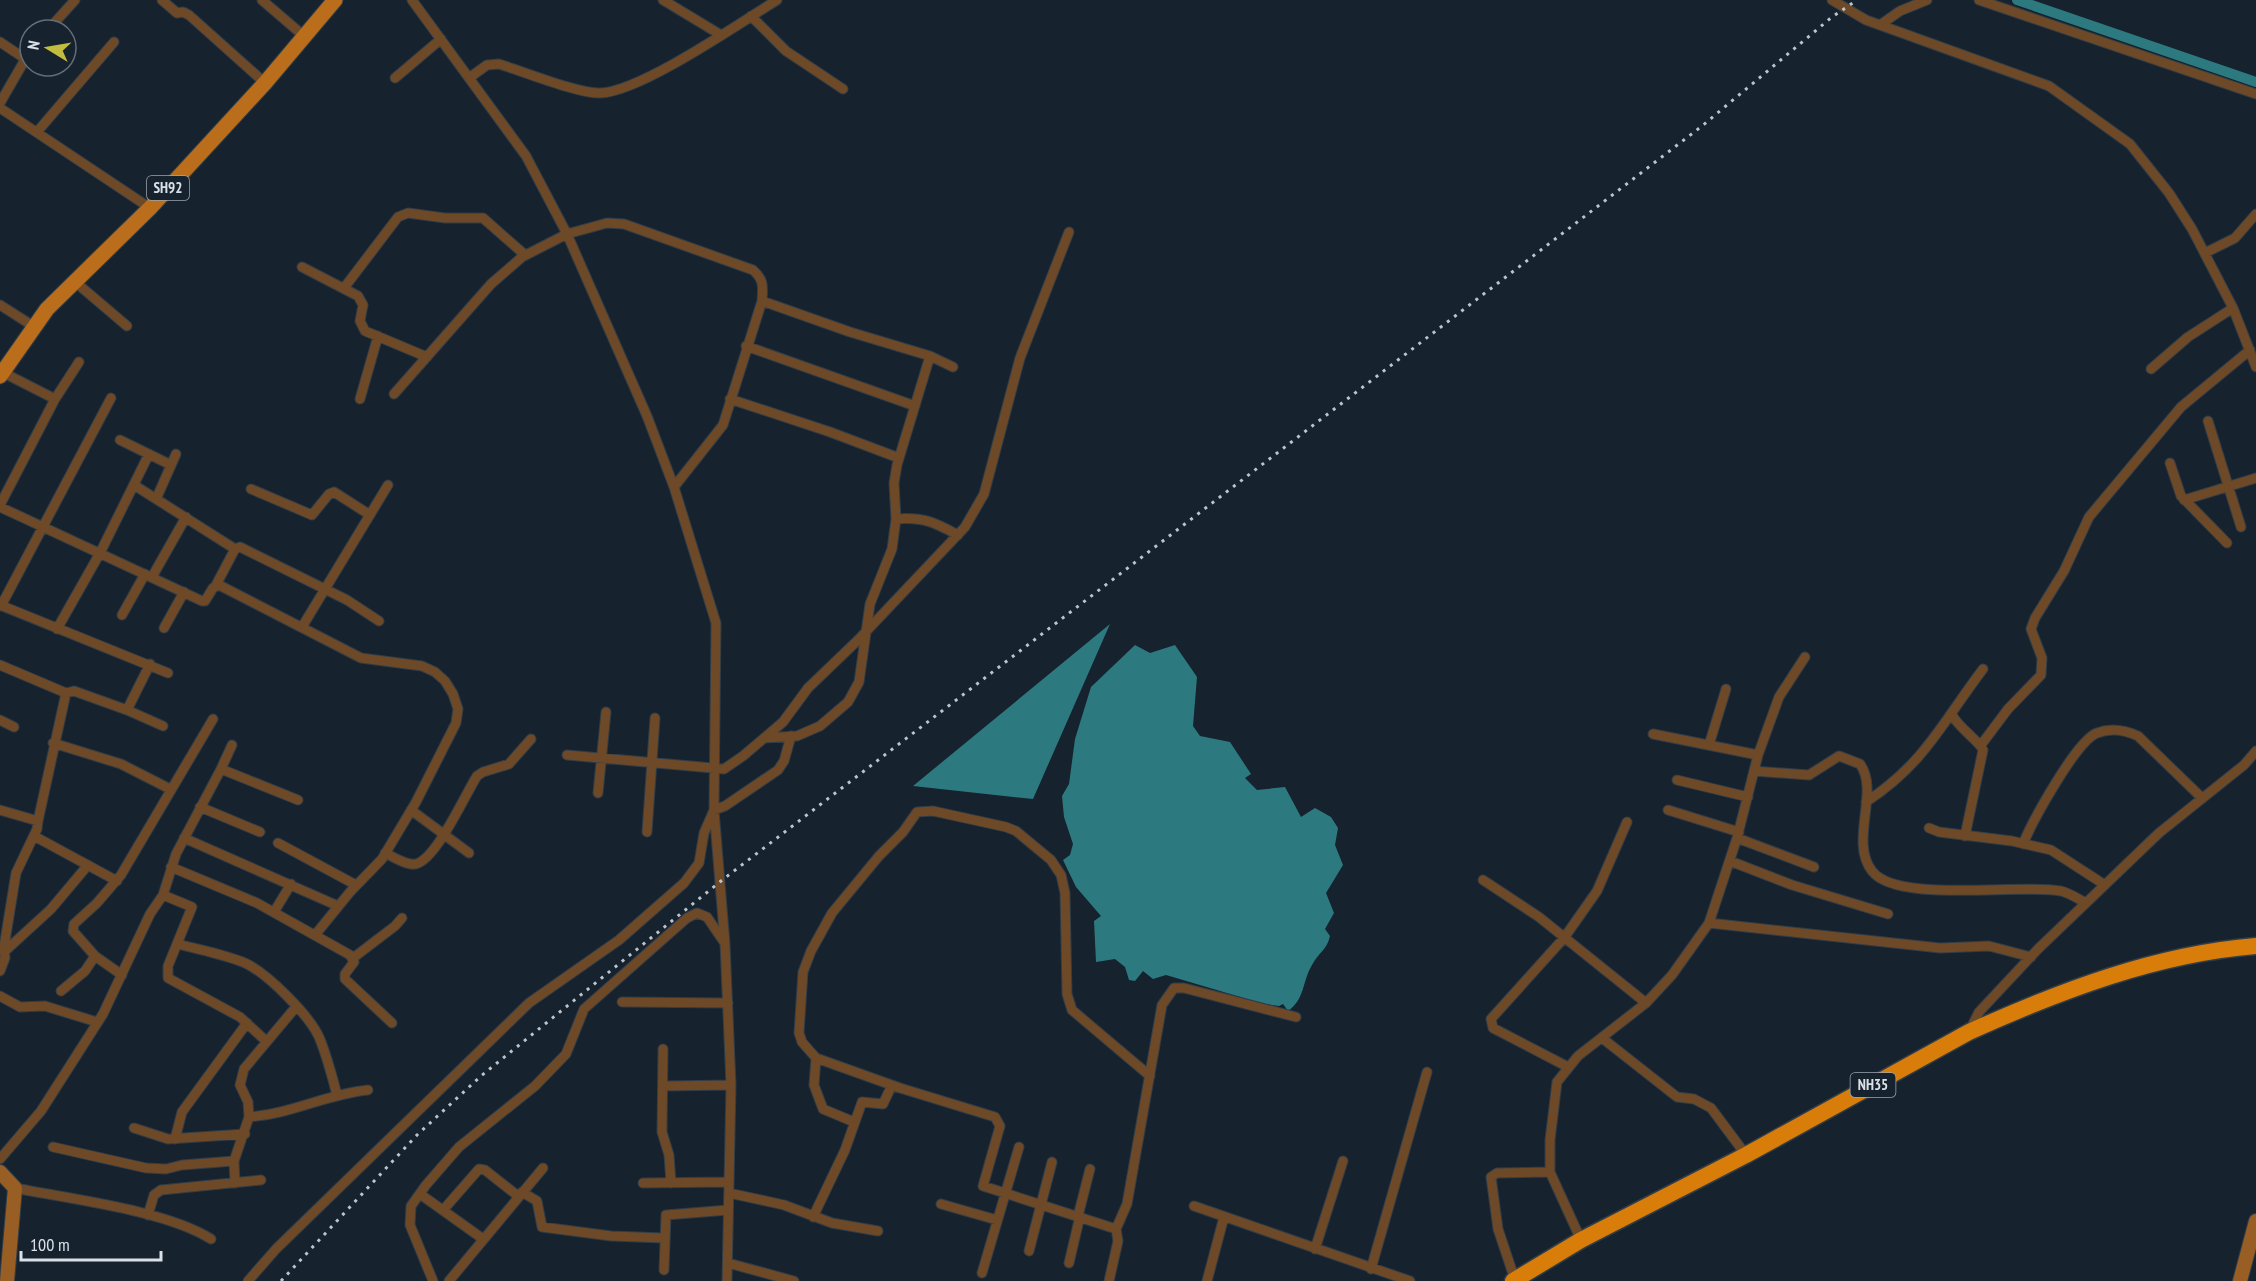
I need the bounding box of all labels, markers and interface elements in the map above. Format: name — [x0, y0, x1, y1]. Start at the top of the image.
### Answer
north arrow — [18, 18, 78, 78]
text: N — [23, 39, 44, 51]
road number: SH92 — [147, 176, 189, 200]
road number: NH35 — [1850, 1073, 1896, 1097]
scale bar — [21, 1224, 160, 1262]
text: 100 m — [30, 1233, 70, 1256]

